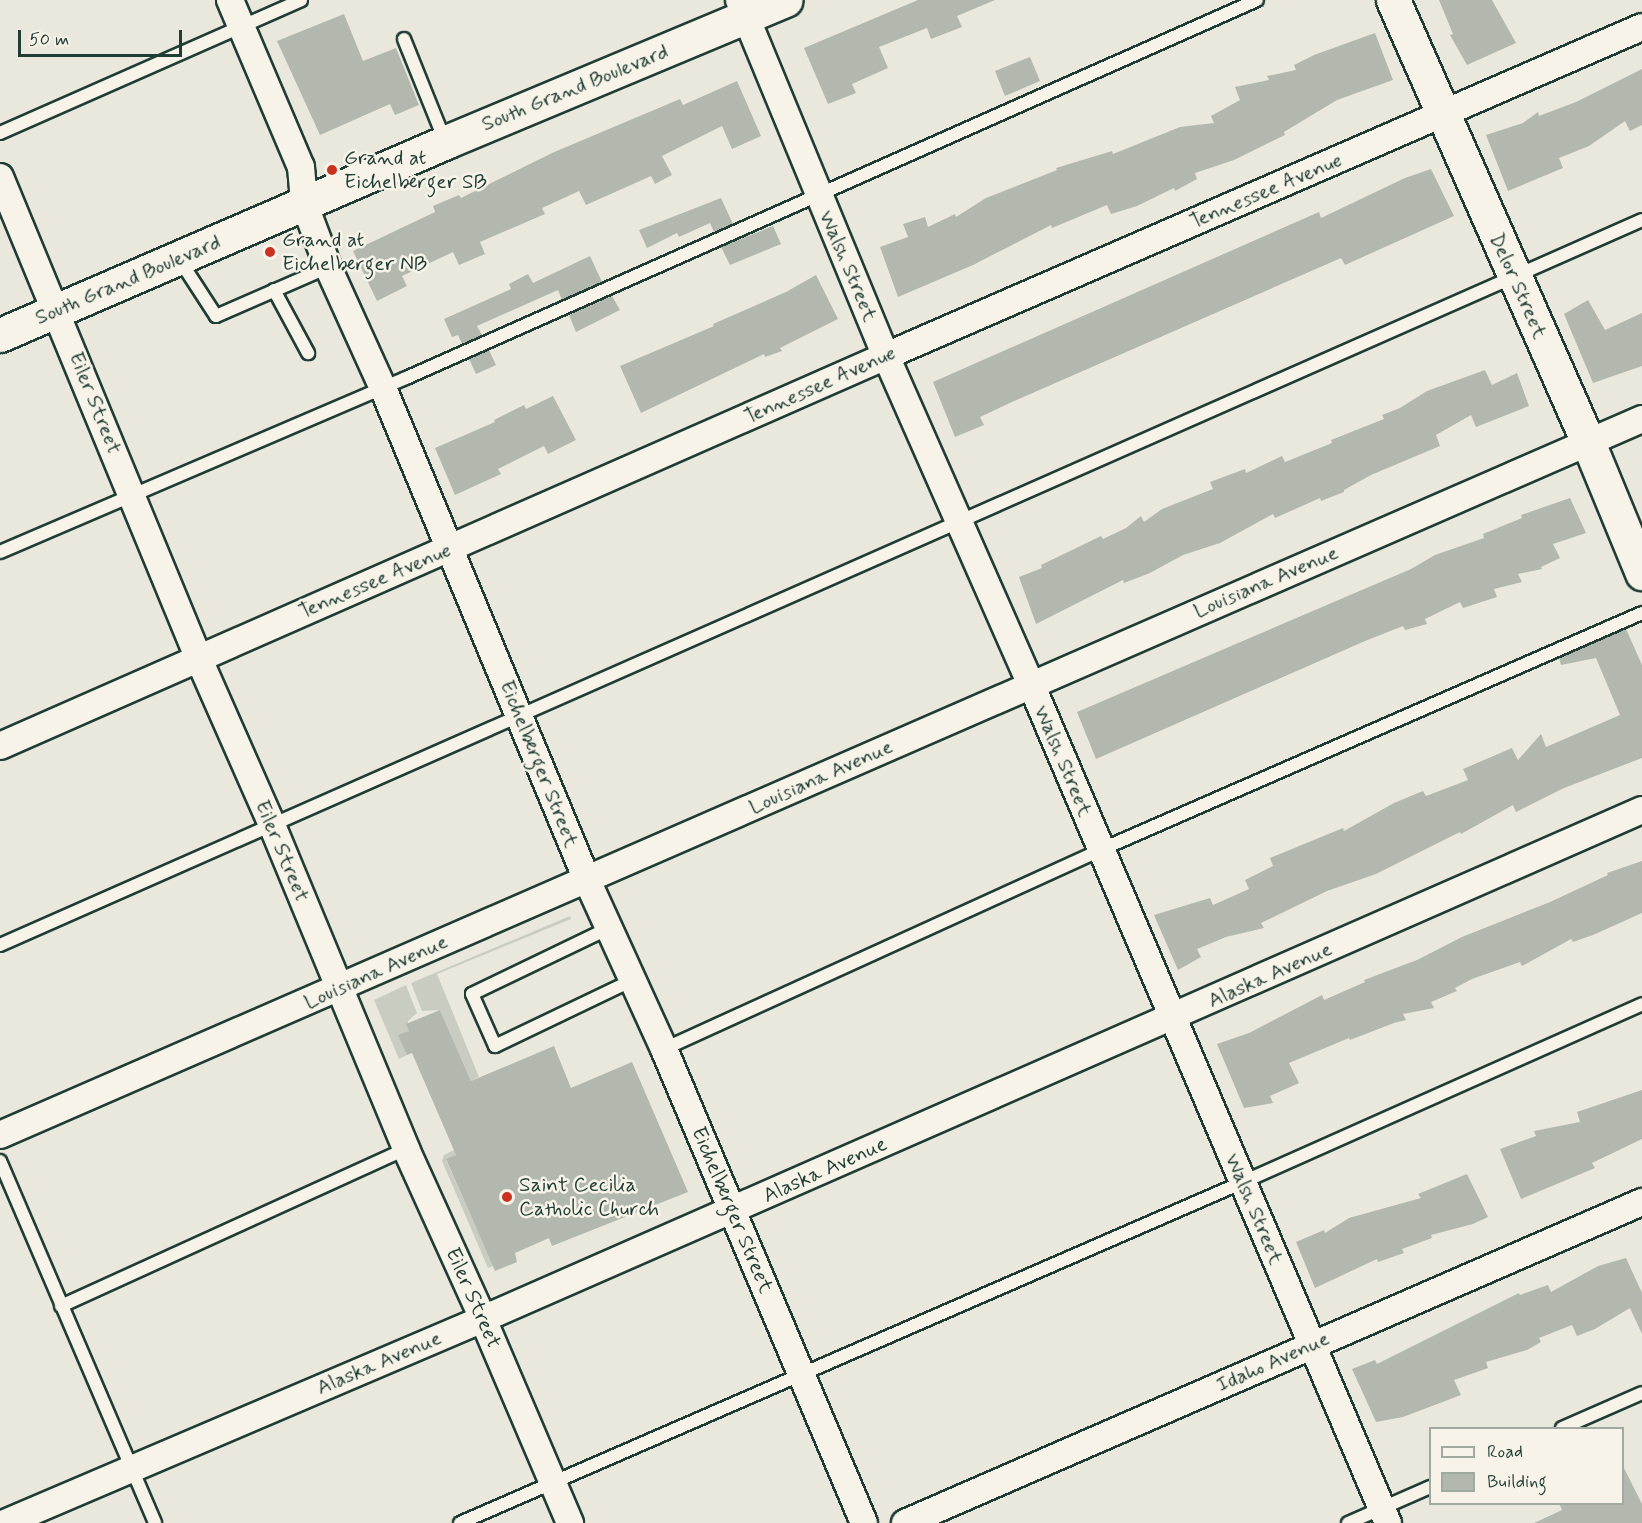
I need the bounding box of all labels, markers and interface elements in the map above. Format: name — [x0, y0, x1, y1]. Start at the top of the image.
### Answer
scale bar — [21, 18, 184, 56]
text: 50 m — [29, 28, 69, 52]
street label: South Grand Boulevard — [478, 39, 672, 137]
place label: Grand at Eichelberger SB — [344, 145, 487, 195]
street label: Tennessee Avenue — [1185, 147, 1347, 235]
marker: Grand at Eichelberger SB — [325, 163, 339, 177]
street label: Walsh Street — [813, 207, 883, 325]
place label: Grand at Eichelberger NB — [282, 227, 427, 277]
street label: South Grand Boulevard — [31, 229, 225, 331]
street label: Delor Street — [1484, 229, 1552, 343]
marker: Grand at Eichelberger NB — [263, 245, 277, 259]
street label: Tennessee Avenue — [739, 340, 901, 430]
street label: Eiler Street — [63, 349, 127, 457]
street label: Tennessee Avenue — [294, 537, 456, 625]
street label: Louisiana Avenue — [1190, 540, 1342, 624]
street label: Eichelberger Street — [494, 677, 584, 851]
street label: Walsh Street — [1028, 702, 1098, 820]
street label: Louisiana Avenue — [745, 734, 897, 820]
street label: Eiler Street — [250, 797, 314, 905]
street label: Louisiana Avenue — [300, 929, 452, 1015]
street label: Alaska Avenue — [1204, 936, 1336, 1014]
street label: Eichelberger Street — [686, 1123, 778, 1297]
street label: Alaska Avenue — [759, 1131, 891, 1209]
street label: Walsh Street — [1219, 1150, 1289, 1268]
place label: Saint Cecilia Catholic Church — [519, 1172, 664, 1222]
marker: Saint Cecilia Catholic Church — [500, 1190, 514, 1204]
street label: Eiler Street — [440, 1244, 506, 1352]
street label: Alaska Avenue — [313, 1325, 445, 1401]
street label: Idaho Avenue — [1213, 1326, 1333, 1398]
legend — [1429, 1427, 1624, 1505]
text: Road — [1487, 1440, 1523, 1464]
text: Building — [1487, 1470, 1547, 1494]

